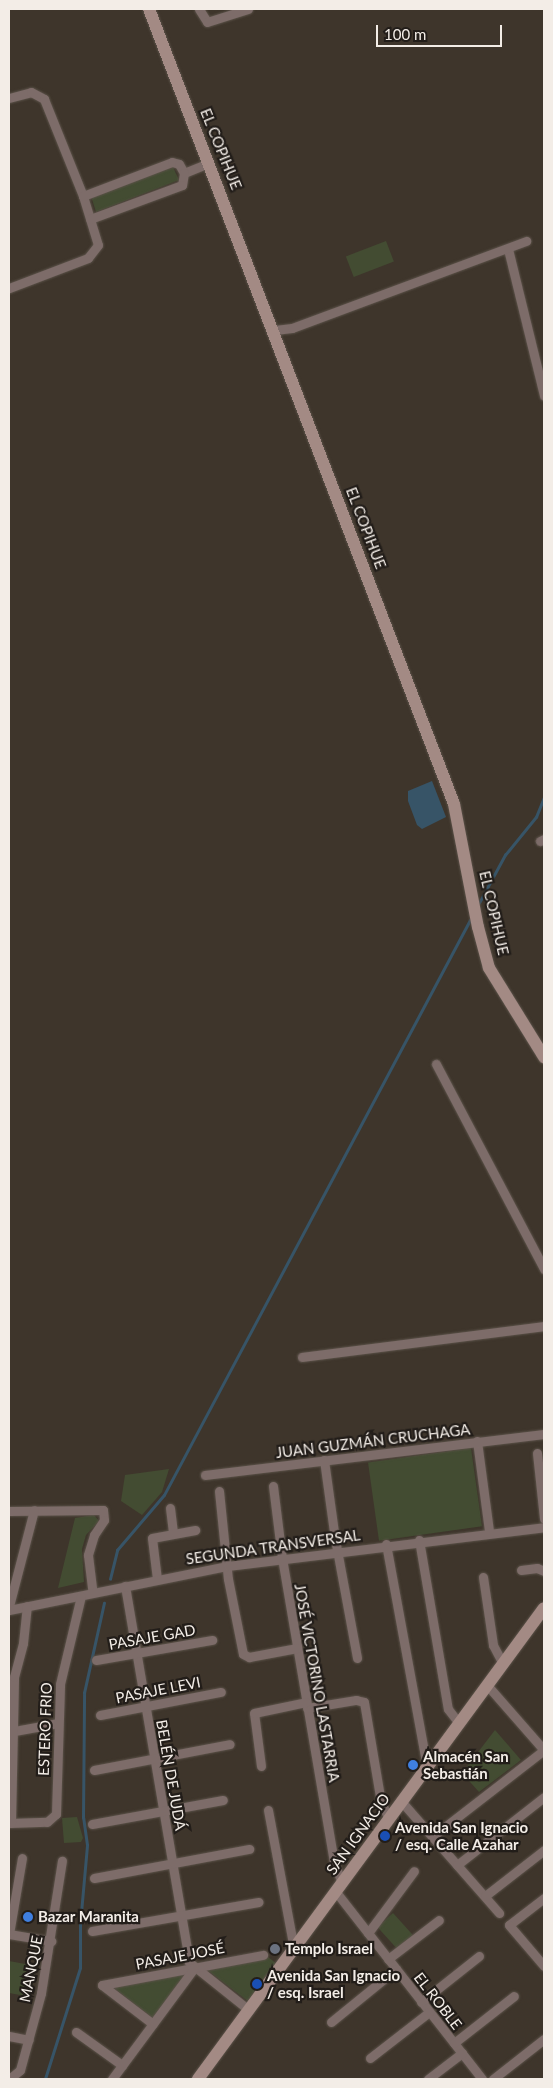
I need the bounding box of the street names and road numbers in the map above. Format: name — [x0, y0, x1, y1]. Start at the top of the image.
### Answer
street label: EL COPIHUE — [196, 106, 246, 192]
street label: EL COPIHUE — [342, 484, 390, 572]
street label: EL COPIHUE — [476, 869, 512, 957]
street label: JUAN GUZMÁN CRUCHAGA — [275, 1420, 471, 1462]
street label: SEGUNDA TRANSVERSAL — [184, 1526, 362, 1568]
street label: JOSÉ VICTORINO LASTARRIA — [291, 1582, 343, 1784]
street label: PASAJE GAD — [107, 1621, 197, 1653]
street label: PASAJE LEVI — [114, 1673, 202, 1707]
street label: ESTERO FRIO — [34, 1682, 56, 1776]
street label: BELÉN DE JUDÁ — [152, 1718, 190, 1832]
street label: SAN IGNACIO — [322, 1790, 394, 1878]
street label: MANQUE — [16, 1934, 46, 2004]
street label: PASAJE JOSÉ — [134, 1939, 226, 1973]
street label: EL ROBLE — [410, 1969, 466, 2033]

